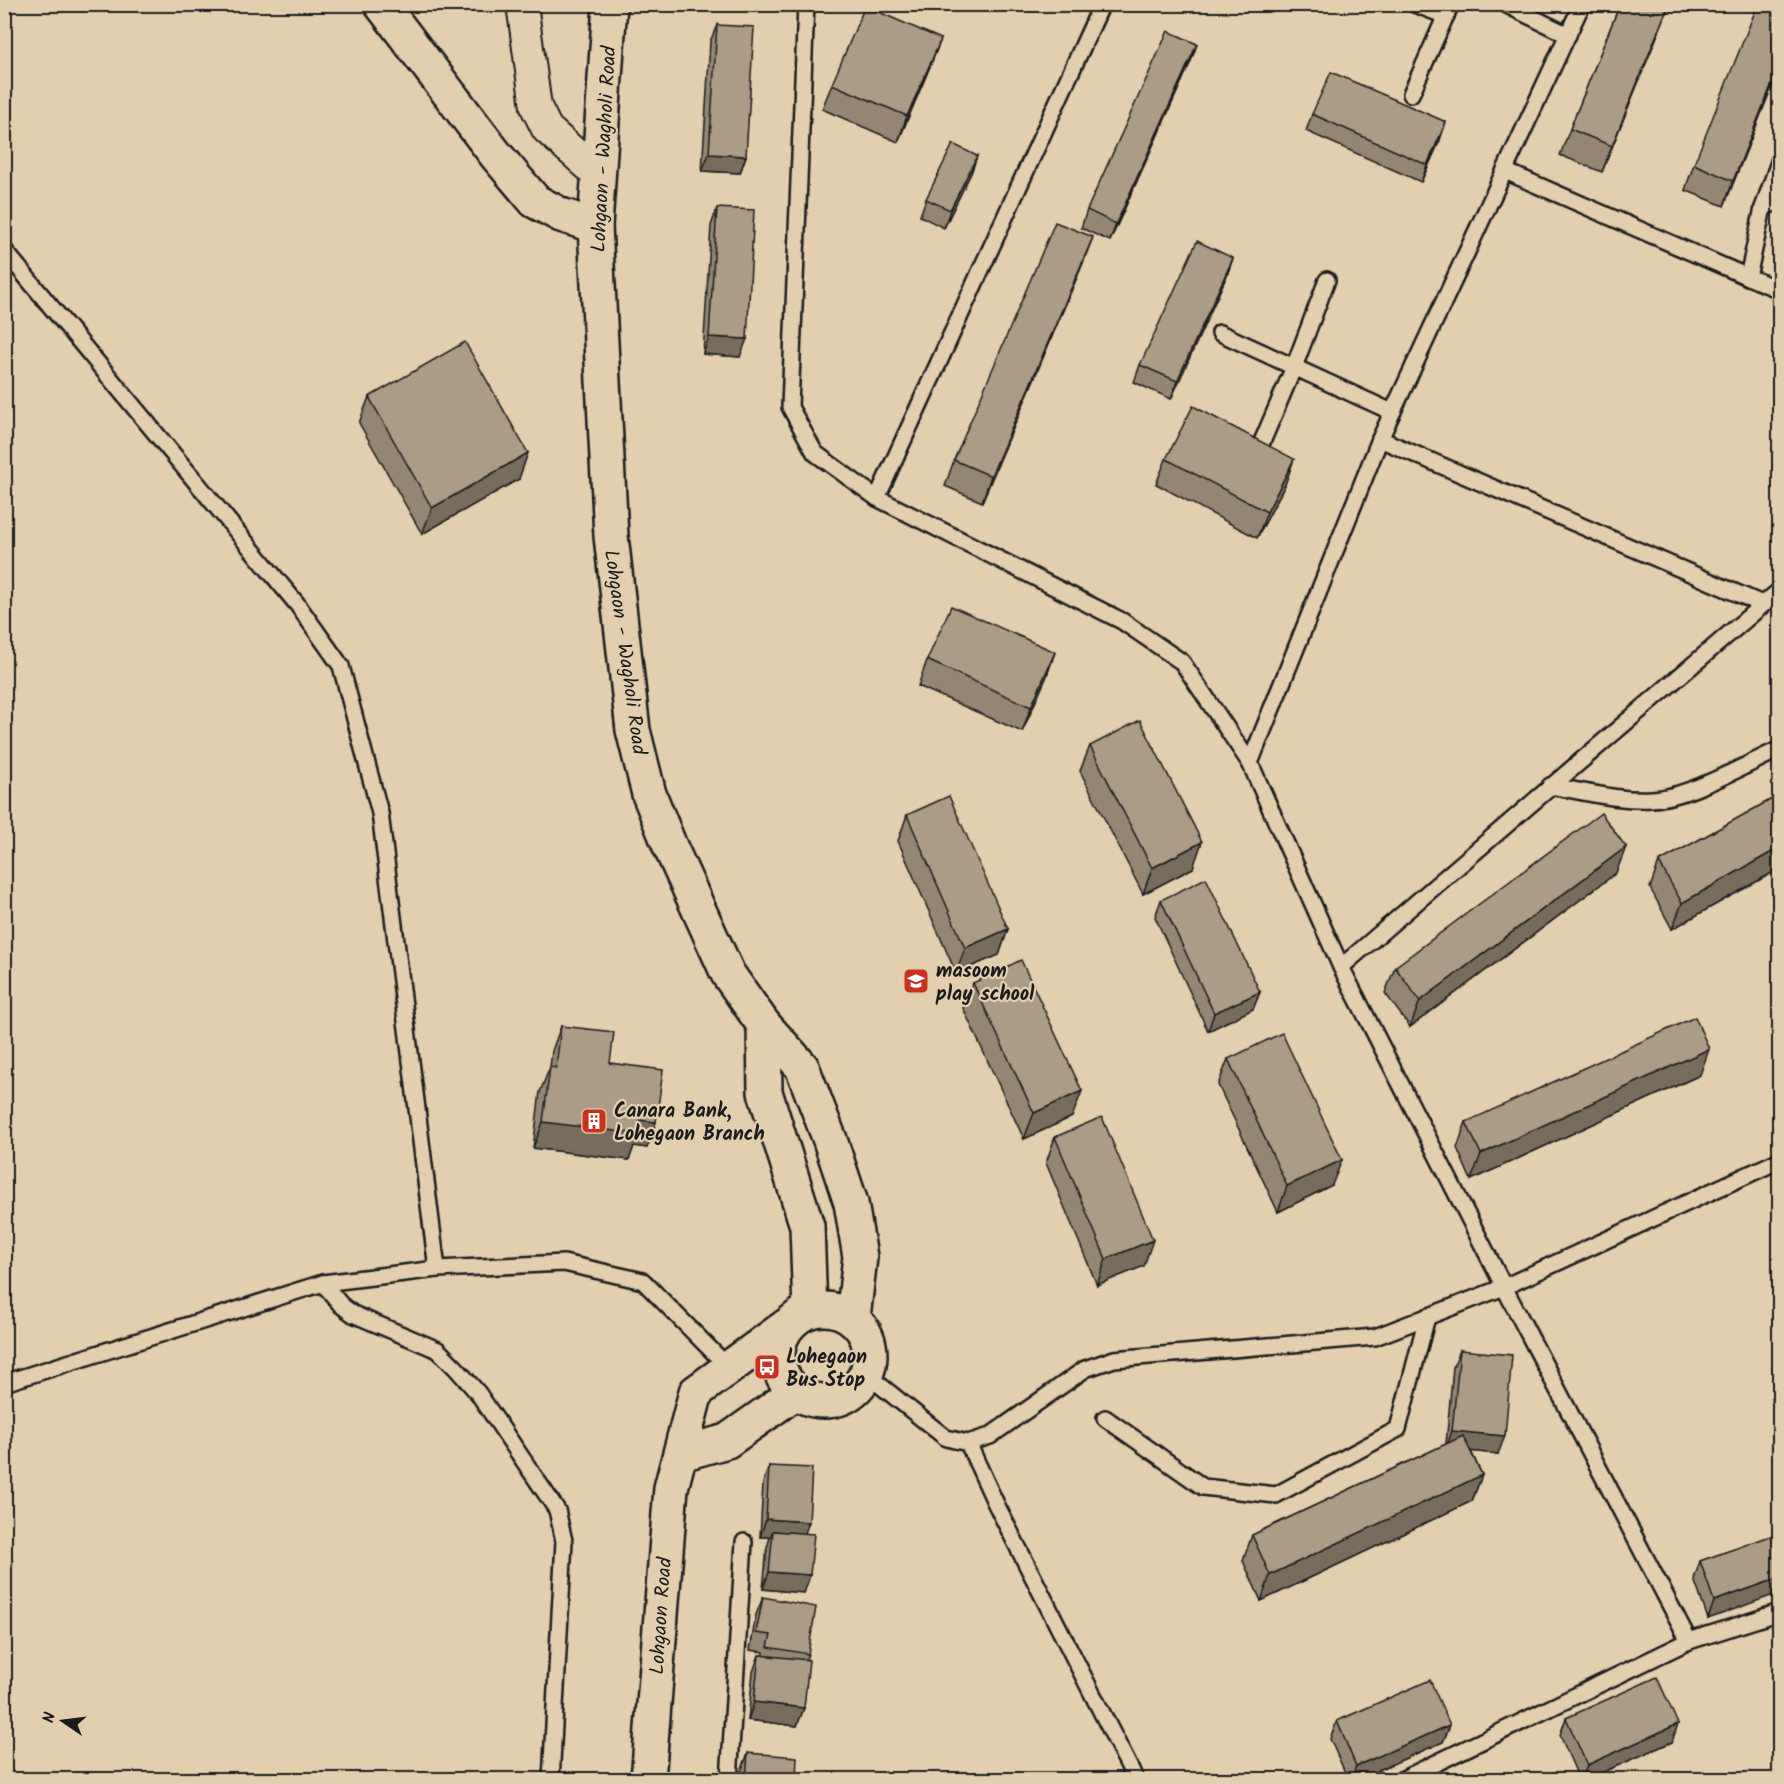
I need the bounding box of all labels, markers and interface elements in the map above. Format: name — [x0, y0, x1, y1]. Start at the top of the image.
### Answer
street label: Lohgaon - Wagholi Road — [584, 44, 626, 253]
street label: Lohgaon - Wagholi Road — [594, 548, 654, 758]
place label: masoom play school — [935, 956, 1035, 1011]
school or university icon: masoom play school — [901, 966, 931, 996]
place label: Canara Bank, Lohegaon Branch — [614, 1096, 765, 1151]
building icon: Canara Bank, Lohegaon Branch — [579, 1106, 609, 1136]
place label: Lohegaon Bus Stop — [786, 1342, 867, 1397]
bus stop icon: Lohegaon Bus Stop — [752, 1352, 782, 1382]
street label: Lohgaon Road — [642, 1555, 682, 1676]
north arrow — [33, 1691, 93, 1751]
text: N — [37, 1710, 63, 1726]

